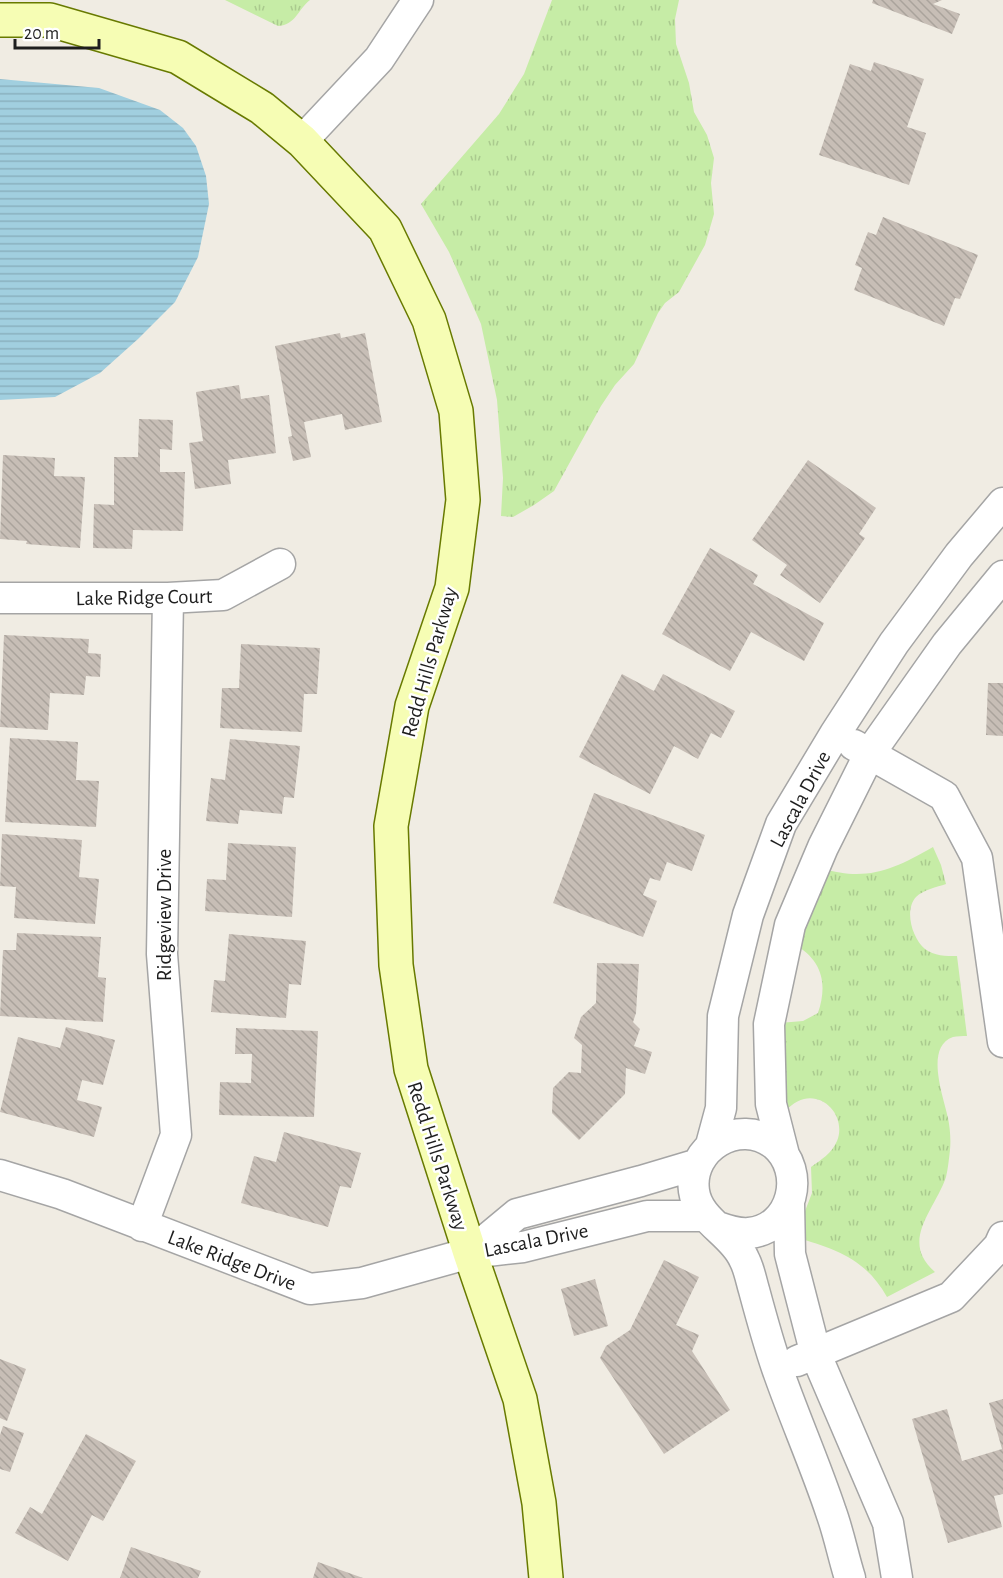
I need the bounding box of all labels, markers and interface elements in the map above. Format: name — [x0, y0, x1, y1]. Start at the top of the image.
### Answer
scale bar — [15, 12, 99, 50]
text: 20 m — [24, 25, 59, 43]
street label: Redd Hills Parkway — [398, 585, 461, 740]
street label: Lake Ridge Court — [76, 586, 213, 609]
street label: Lascala Drive — [766, 748, 835, 851]
street label: Ridgeview Drive — [154, 849, 175, 981]
street label: Redd Hills Parkway — [404, 1079, 472, 1233]
street label: Lascala Drive — [482, 1220, 590, 1261]
street label: Lake Ridge Drive — [165, 1226, 299, 1295]

